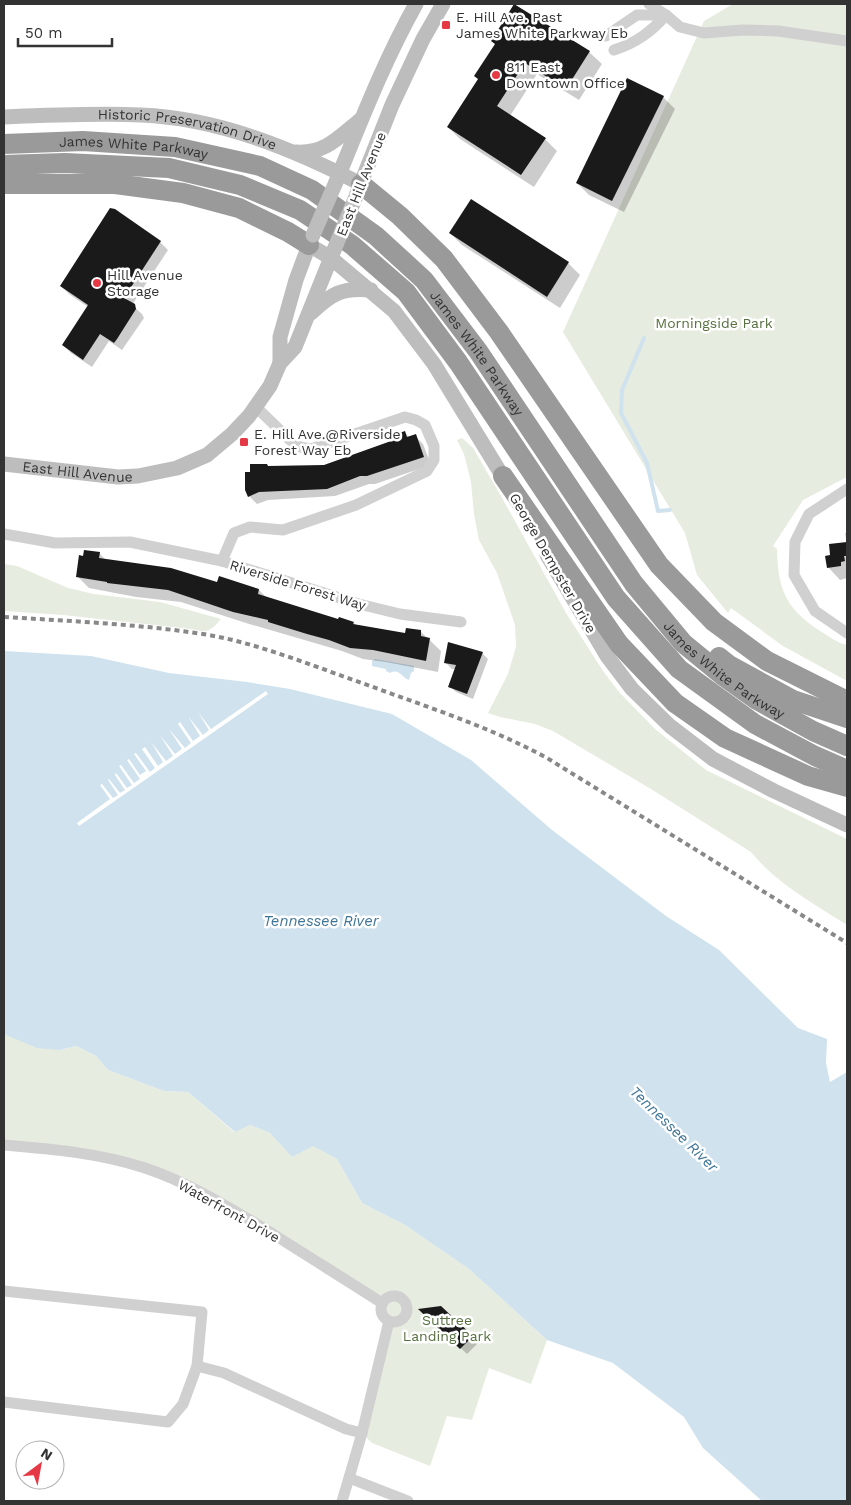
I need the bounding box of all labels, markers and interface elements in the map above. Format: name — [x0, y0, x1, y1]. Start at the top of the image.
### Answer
place label: E. Hill Ave. Past James White Parkway Eb — [456, 9, 628, 41]
scale bar — [18, 15, 111, 47]
marker: E. Hill Ave. Past James White Parkway Eb — [440, 19, 452, 31]
text: 50 m — [25, 24, 62, 42]
place label: 811 East Downtown Office — [506, 59, 625, 91]
marker: 811 East Downtown Office — [490, 69, 502, 81]
street label: Historic Preservation Drive — [98, 106, 279, 153]
street label: East Hill Avenue — [333, 130, 389, 238]
street label: James White Parkway — [59, 133, 210, 162]
place label: Hill Avenue Storage — [107, 267, 183, 299]
marker: Hill Avenue Storage — [91, 277, 103, 289]
street label: James White Parkway — [427, 287, 527, 419]
park label: Morningside Park — [655, 315, 773, 331]
place label: E. Hill Ave.@Riverside Forest Way Eb — [254, 426, 401, 458]
marker: E. Hill Ave.@Riverside Forest Way Eb — [238, 436, 250, 448]
street label: East Hill Avenue — [22, 458, 133, 485]
street label: George Dempster Drive — [506, 490, 600, 636]
street label: Riverside Forest Way — [228, 557, 369, 614]
street label: James White Parkway — [660, 618, 788, 722]
water label: Tennessee River — [263, 912, 380, 930]
water label: Tennessee River — [626, 1082, 723, 1176]
street label: Waterfront Drive — [175, 1176, 283, 1246]
park label: Suttree Landing Park — [403, 1312, 491, 1344]
north arrow — [15, 1440, 65, 1490]
text: N — [38, 1444, 56, 1464]

